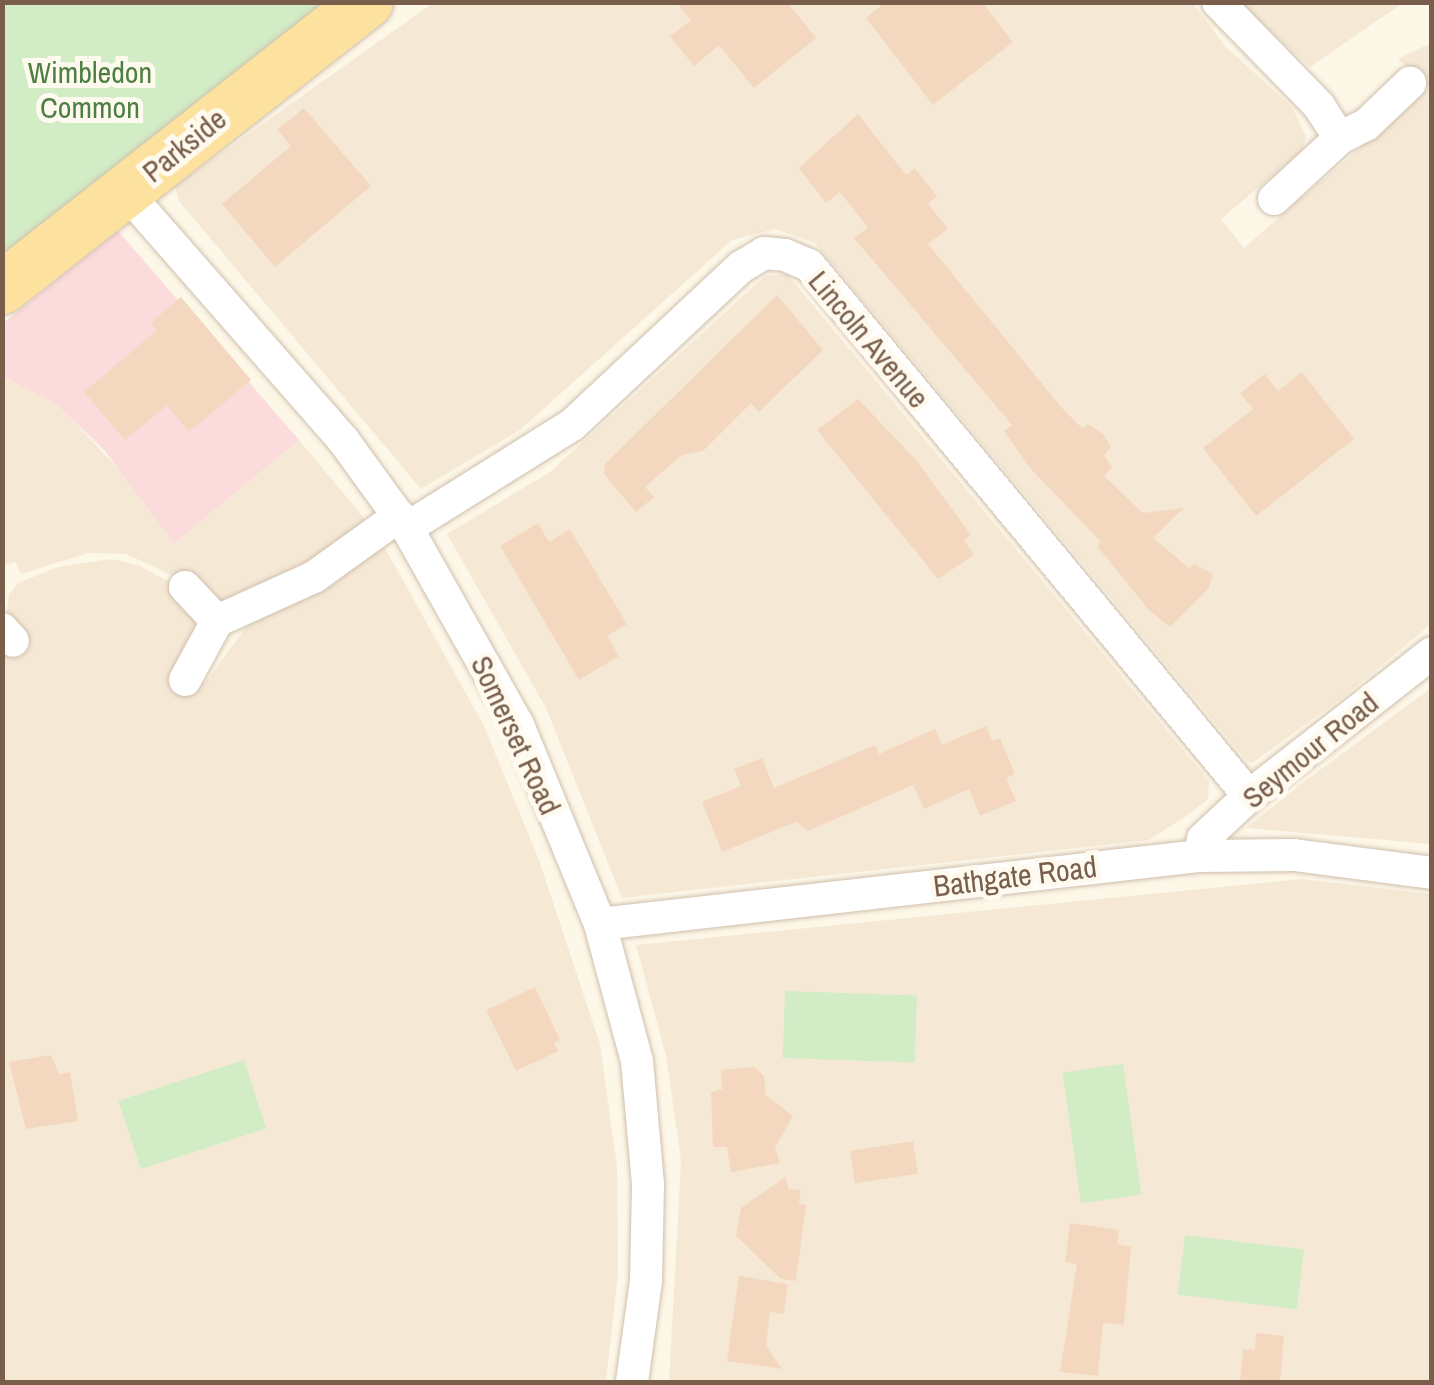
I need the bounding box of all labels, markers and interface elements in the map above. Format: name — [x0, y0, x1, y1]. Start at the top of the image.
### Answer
park label: Wimbledon Common — [28, 54, 152, 124]
street label: Parkside — [135, 100, 233, 190]
street label: Lincoln Avenue — [801, 263, 937, 415]
street label: Somerset Road — [464, 650, 568, 820]
street label: Seymour Road — [1235, 684, 1385, 816]
street label: Bathgate Road — [931, 848, 1099, 904]

